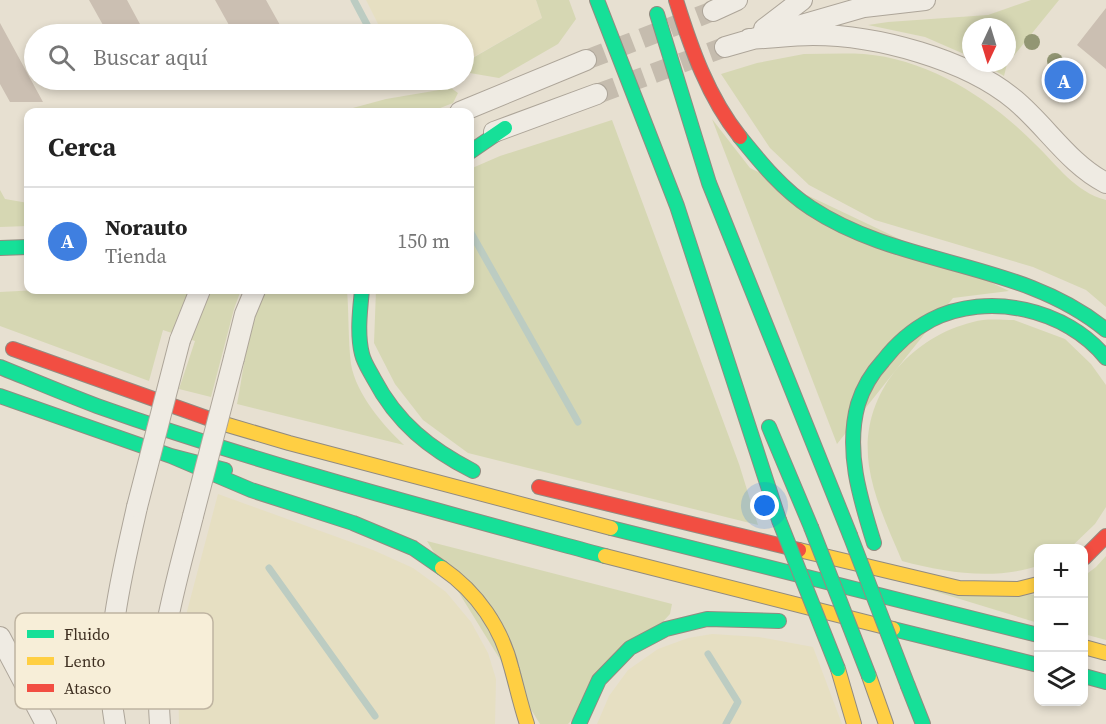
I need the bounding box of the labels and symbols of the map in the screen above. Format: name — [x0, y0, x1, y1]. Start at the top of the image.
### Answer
north arrow — [962, 18, 1016, 72]
pin: A — [1044, 58, 1084, 103]
your location — [750, 491, 779, 520]
legend — [15, 613, 213, 709]
text: Fluido — [64, 623, 110, 645]
text: Lento — [64, 650, 106, 672]
text: Atasco — [64, 677, 111, 699]

